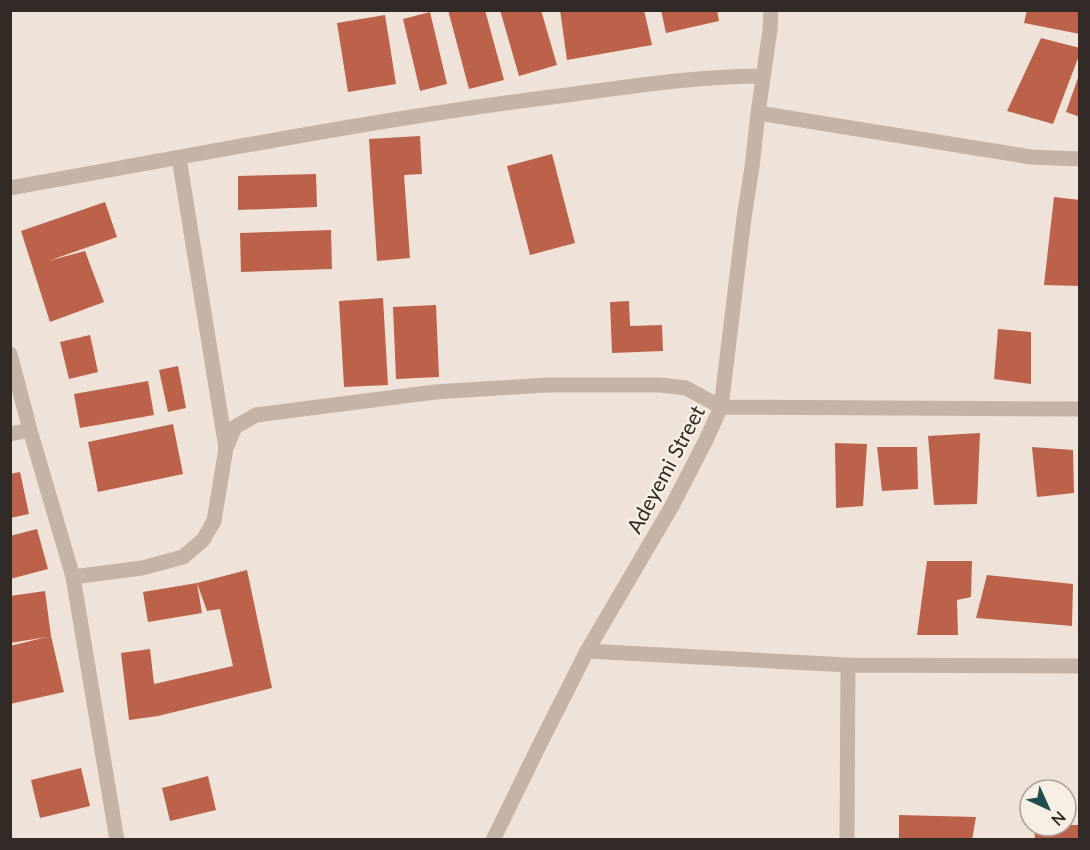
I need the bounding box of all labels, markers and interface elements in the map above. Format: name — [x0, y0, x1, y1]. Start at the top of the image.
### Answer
street label: Adeyemi Street — [621, 400, 709, 537]
north arrow — [1018, 778, 1078, 838]
text: N — [1048, 808, 1070, 830]

